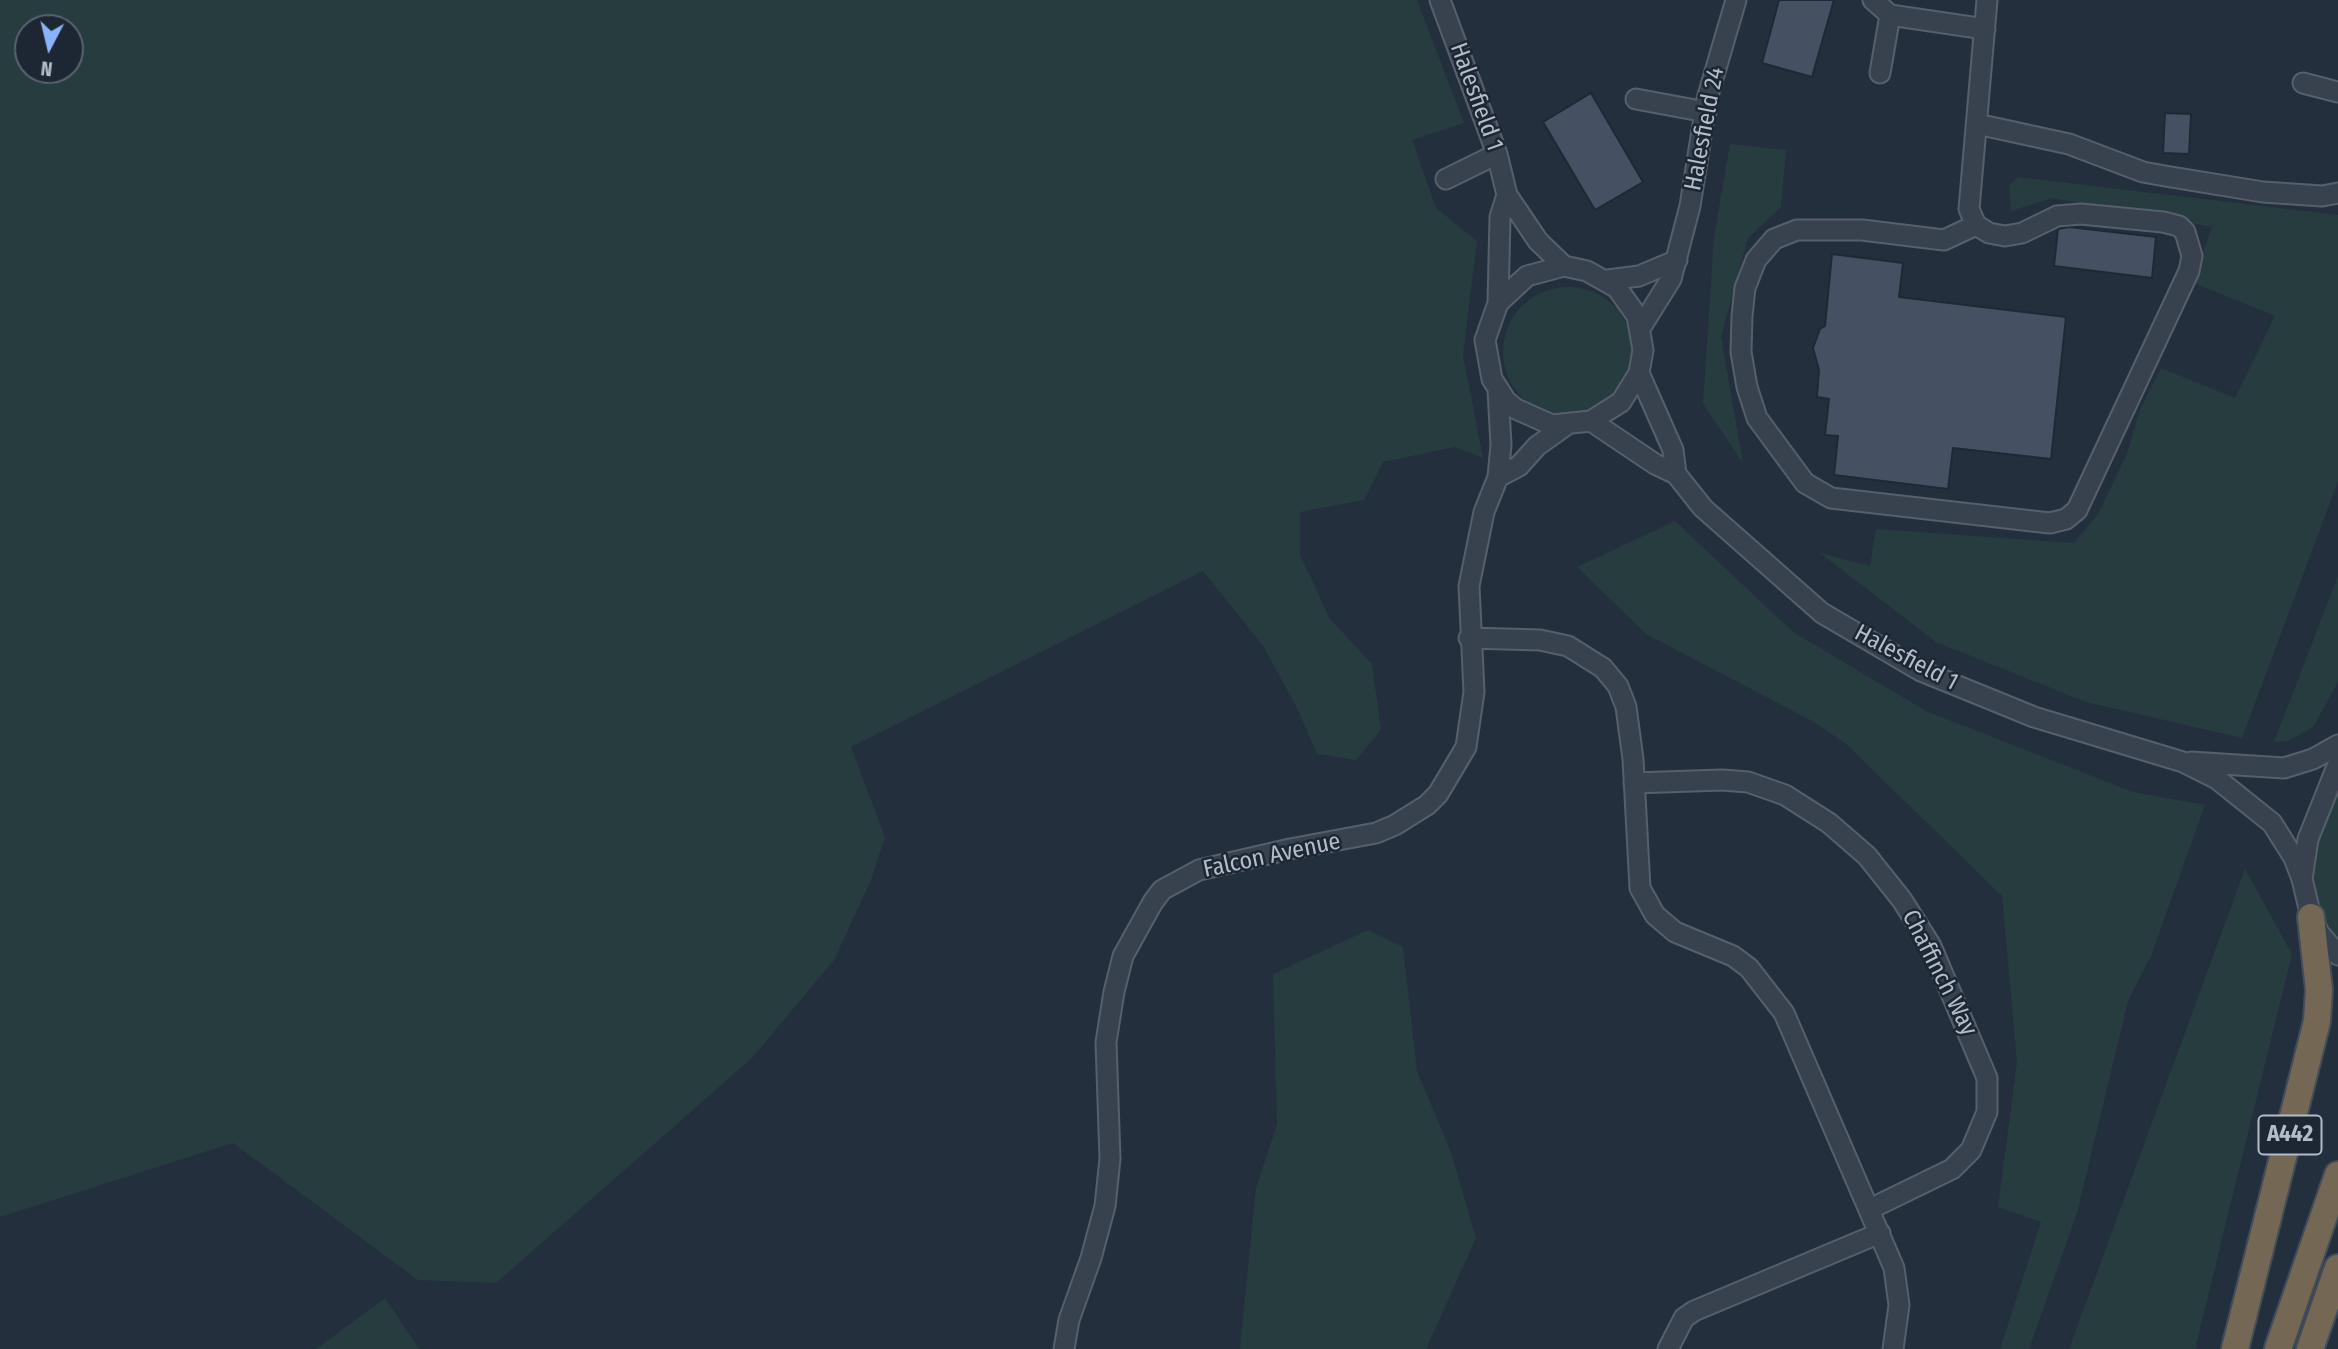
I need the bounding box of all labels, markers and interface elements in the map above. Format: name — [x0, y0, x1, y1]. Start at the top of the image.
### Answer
north arrow — [14, 14, 84, 84]
street label: Halesfield 1 — [1443, 39, 1509, 155]
text: N — [40, 56, 54, 80]
street label: Halesfield 24 — [1679, 65, 1731, 193]
street label: Halesfield 1 — [1849, 619, 1963, 697]
street label: Falcon Avenue — [1201, 827, 1343, 885]
street label: Chaffinch Way — [1895, 906, 1983, 1040]
road number: A442 — [2258, 1116, 2322, 1154]

